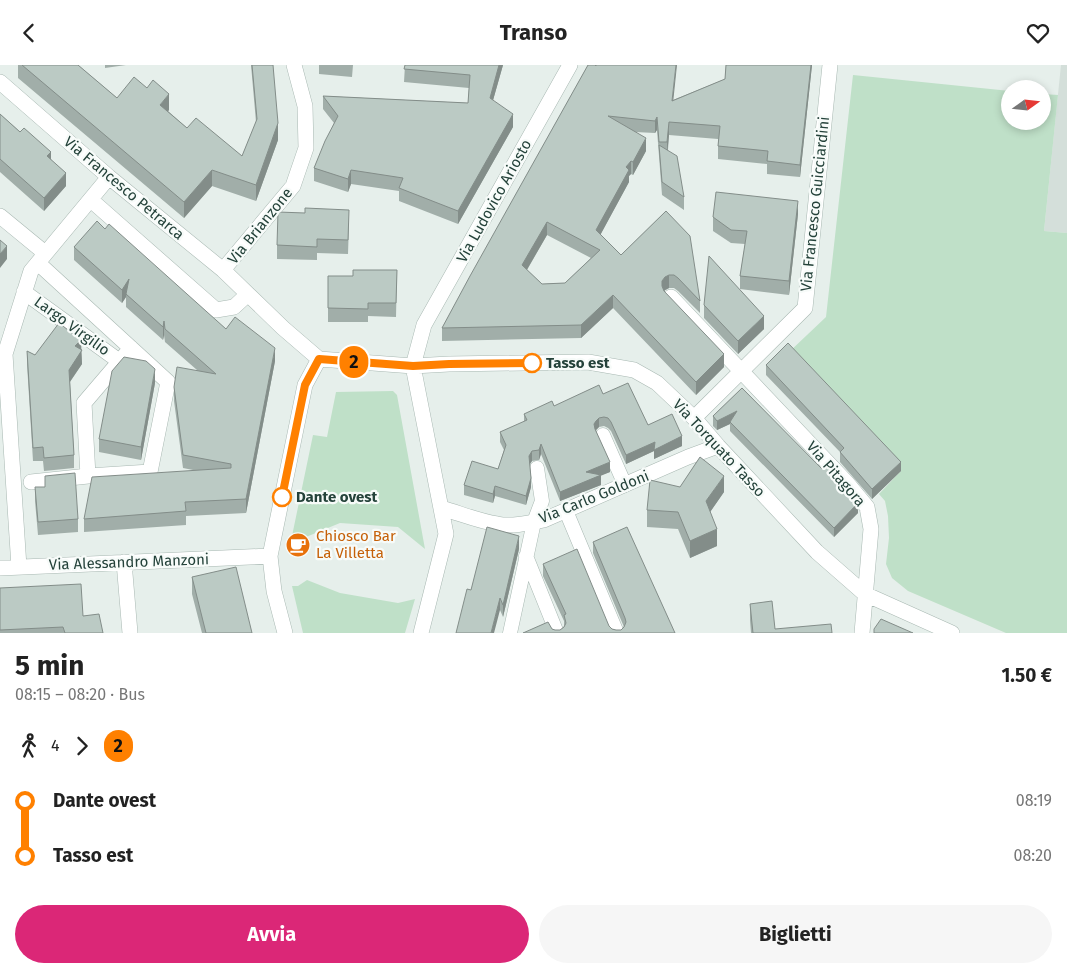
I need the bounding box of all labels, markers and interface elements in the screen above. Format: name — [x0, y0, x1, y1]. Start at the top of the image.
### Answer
icon: back — [15, 19, 43, 47]
text: Transo — [500, 19, 567, 46]
icon: heart — [1024, 19, 1052, 47]
north arrow — [1001, 80, 1051, 130]
map controls — [1001, 80, 1051, 130]
street label: Via Francesco Guicciardini — [797, 116, 833, 292]
street label: Via Francesco Petrarca — [60, 133, 188, 243]
street label: Via Ludovico Ariosto — [453, 136, 535, 266]
street label: Via Brianzone — [224, 184, 296, 268]
street label: Largo Virgilio — [31, 293, 113, 359]
line badge: 2 — [338, 346, 370, 378]
text: 2 — [349, 351, 359, 373]
marker: Tasso est — [522, 353, 542, 373]
place label: Tasso est — [546, 354, 610, 372]
street label: Via Torquato Tasso — [669, 395, 769, 501]
street label: Via Pitagora — [803, 438, 869, 510]
street label: Via Carlo Goldoni — [536, 467, 652, 527]
marker: Dante ovest — [272, 487, 292, 507]
place label: Dante ovest — [296, 488, 378, 506]
place label: Chiosco Bar La Villetta — [316, 527, 396, 562]
cafe icon: Chiosco Bar La Villetta — [285, 532, 311, 558]
street label: Via Alessandro Manzoni — [49, 550, 209, 574]
text: 5 min — [15, 649, 84, 682]
text: 1.50 € — [1001, 664, 1052, 687]
text: 08:15 – 08:20 · Bus — [15, 685, 145, 704]
icon: walk — [15, 732, 43, 760]
icon: forward — [68, 732, 96, 760]
text: 2 — [114, 735, 123, 757]
text: 4 — [51, 736, 60, 755]
text: Dante ovest — [53, 789, 156, 812]
text: 08:19 — [1016, 791, 1052, 810]
text: Tasso est — [53, 844, 133, 867]
text: 08:20 — [1014, 846, 1052, 865]
button: Avvia — [15, 905, 529, 963]
button: Biglietti — [539, 905, 1052, 963]

